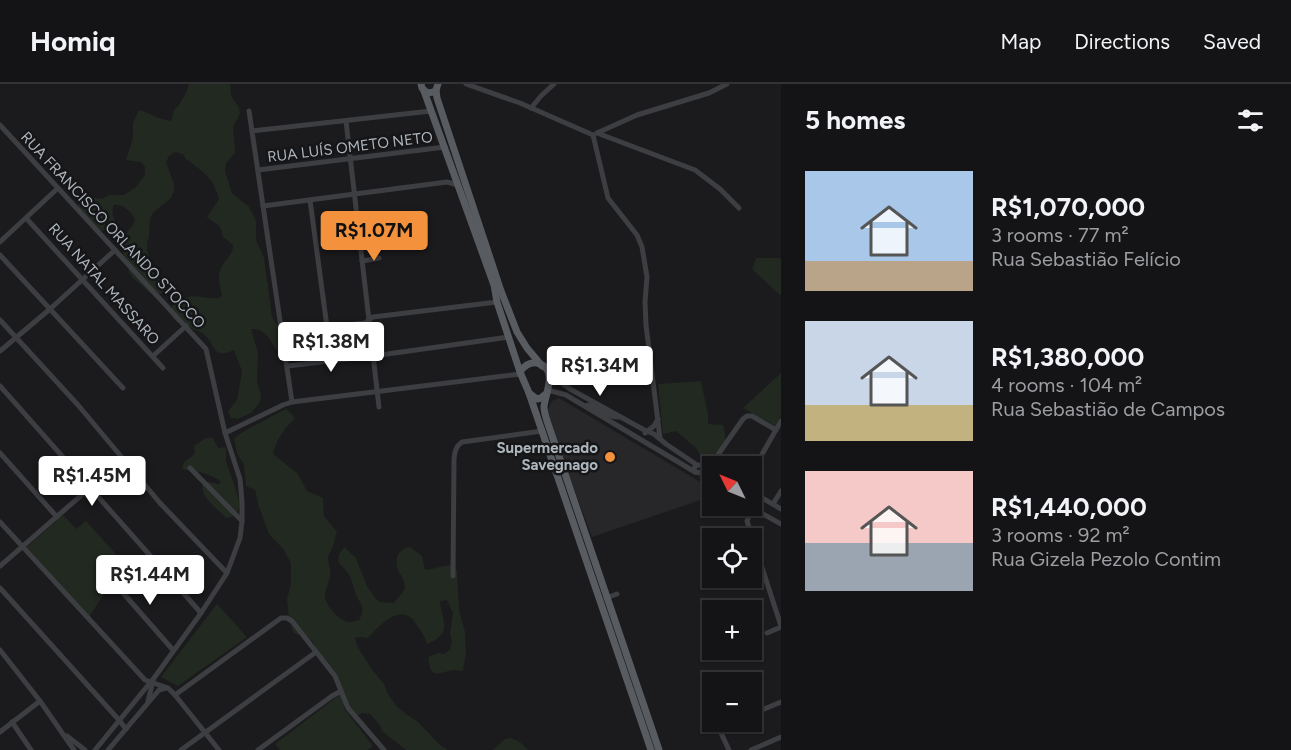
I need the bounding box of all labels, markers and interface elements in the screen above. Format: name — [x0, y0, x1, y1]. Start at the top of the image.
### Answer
text: Homiq — [30, 24, 116, 58]
text: Map — [1000, 29, 1041, 54]
text: Directions — [1074, 29, 1170, 54]
text: Saved — [1203, 29, 1261, 54]
text: 5 homes — [805, 104, 905, 136]
icon: filters — [1234, 104, 1267, 137]
street label: RUA FRANCISCO ORLANDO STOCCO — [17, 128, 209, 332]
street label: RUA LUÍS OMETO NETO — [266, 128, 434, 166]
text: R$1,070,000 — [991, 191, 1145, 223]
icon: home — [853, 195, 925, 267]
pin: R$1.07M — [319, 211, 429, 262]
text: R$1.07M — [335, 218, 413, 242]
street label: RUA NATAL MASSARO — [45, 220, 163, 348]
text: 3 rooms · 77 m² — [991, 223, 1129, 247]
text: Rua Sebastião Felício — [991, 247, 1181, 271]
pin: R$1.38M — [276, 322, 386, 373]
text: R$1.38M — [292, 329, 370, 353]
text: R$1,380,000 — [991, 341, 1144, 373]
icon: home — [853, 345, 925, 417]
pin: R$1.34M — [545, 346, 655, 397]
text: R$1.34M — [561, 353, 639, 377]
text: 4 rooms · 104 m² — [991, 373, 1142, 397]
text: Rua Sebastião de Campos — [991, 397, 1225, 421]
place label: Supermercado Savegnago — [496, 439, 598, 474]
marker: Supermercado Savegnago — [603, 450, 617, 464]
pin: R$1.45M — [37, 456, 147, 507]
north arrow — [702, 456, 762, 516]
map controls — [702, 456, 762, 732]
text: R$1.45M — [53, 463, 131, 487]
text: R$1,440,000 — [991, 491, 1147, 523]
icon: home — [853, 495, 925, 567]
text: 3 rooms · 92 m² — [991, 523, 1130, 547]
button: locate — [702, 528, 762, 588]
text: Rua Gizela Pezolo Contim — [991, 547, 1221, 571]
pin: R$1.44M — [95, 555, 205, 606]
text: R$1.44M — [110, 562, 190, 586]
button: + — [702, 600, 762, 660]
button: − — [702, 672, 762, 732]

